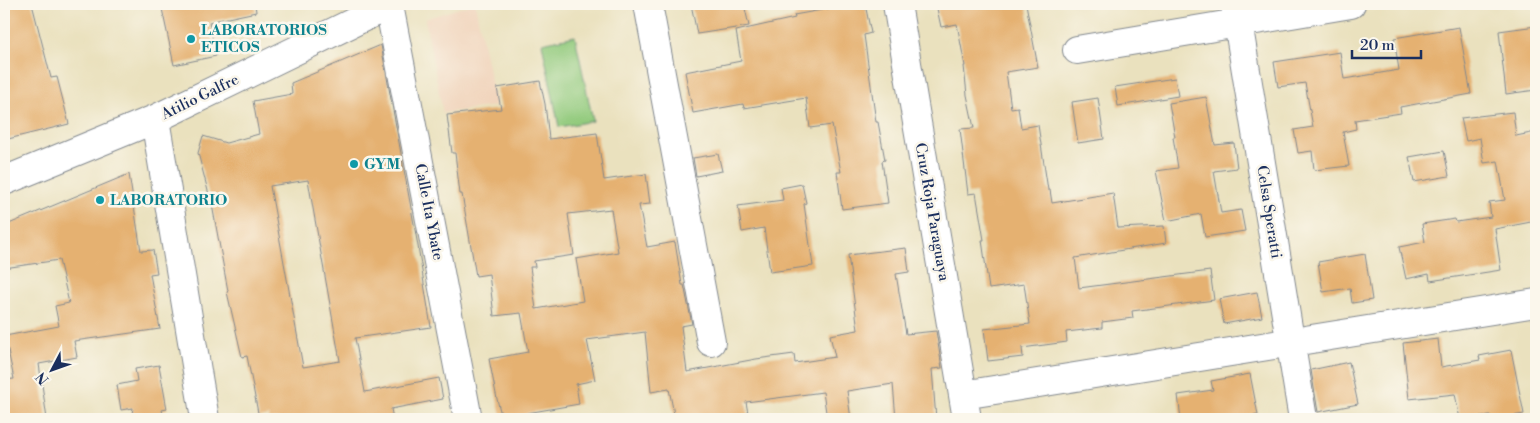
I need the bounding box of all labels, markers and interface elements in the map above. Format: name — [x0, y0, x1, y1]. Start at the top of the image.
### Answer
place label: LABORATORIOS ETICOS — [201, 21, 327, 57]
scale bar — [1352, 28, 1421, 60]
marker: LABORATORIOS ETICOS — [185, 33, 197, 45]
text: 20 m — [1360, 36, 1395, 55]
street label: Atilio Galfre — [157, 70, 242, 124]
street label: Cruz Roja Paraguaya — [910, 141, 954, 283]
place label: GYM — [364, 155, 400, 174]
marker: GYM — [348, 158, 360, 170]
street label: Calle Ita Ybate — [410, 162, 448, 262]
street label: Celsa Speratti — [1252, 164, 1286, 260]
place label: LABORATORIO — [110, 191, 227, 210]
marker: LABORATORIO — [94, 194, 106, 206]
north arrow — [28, 346, 78, 396]
text: N — [33, 368, 53, 388]

